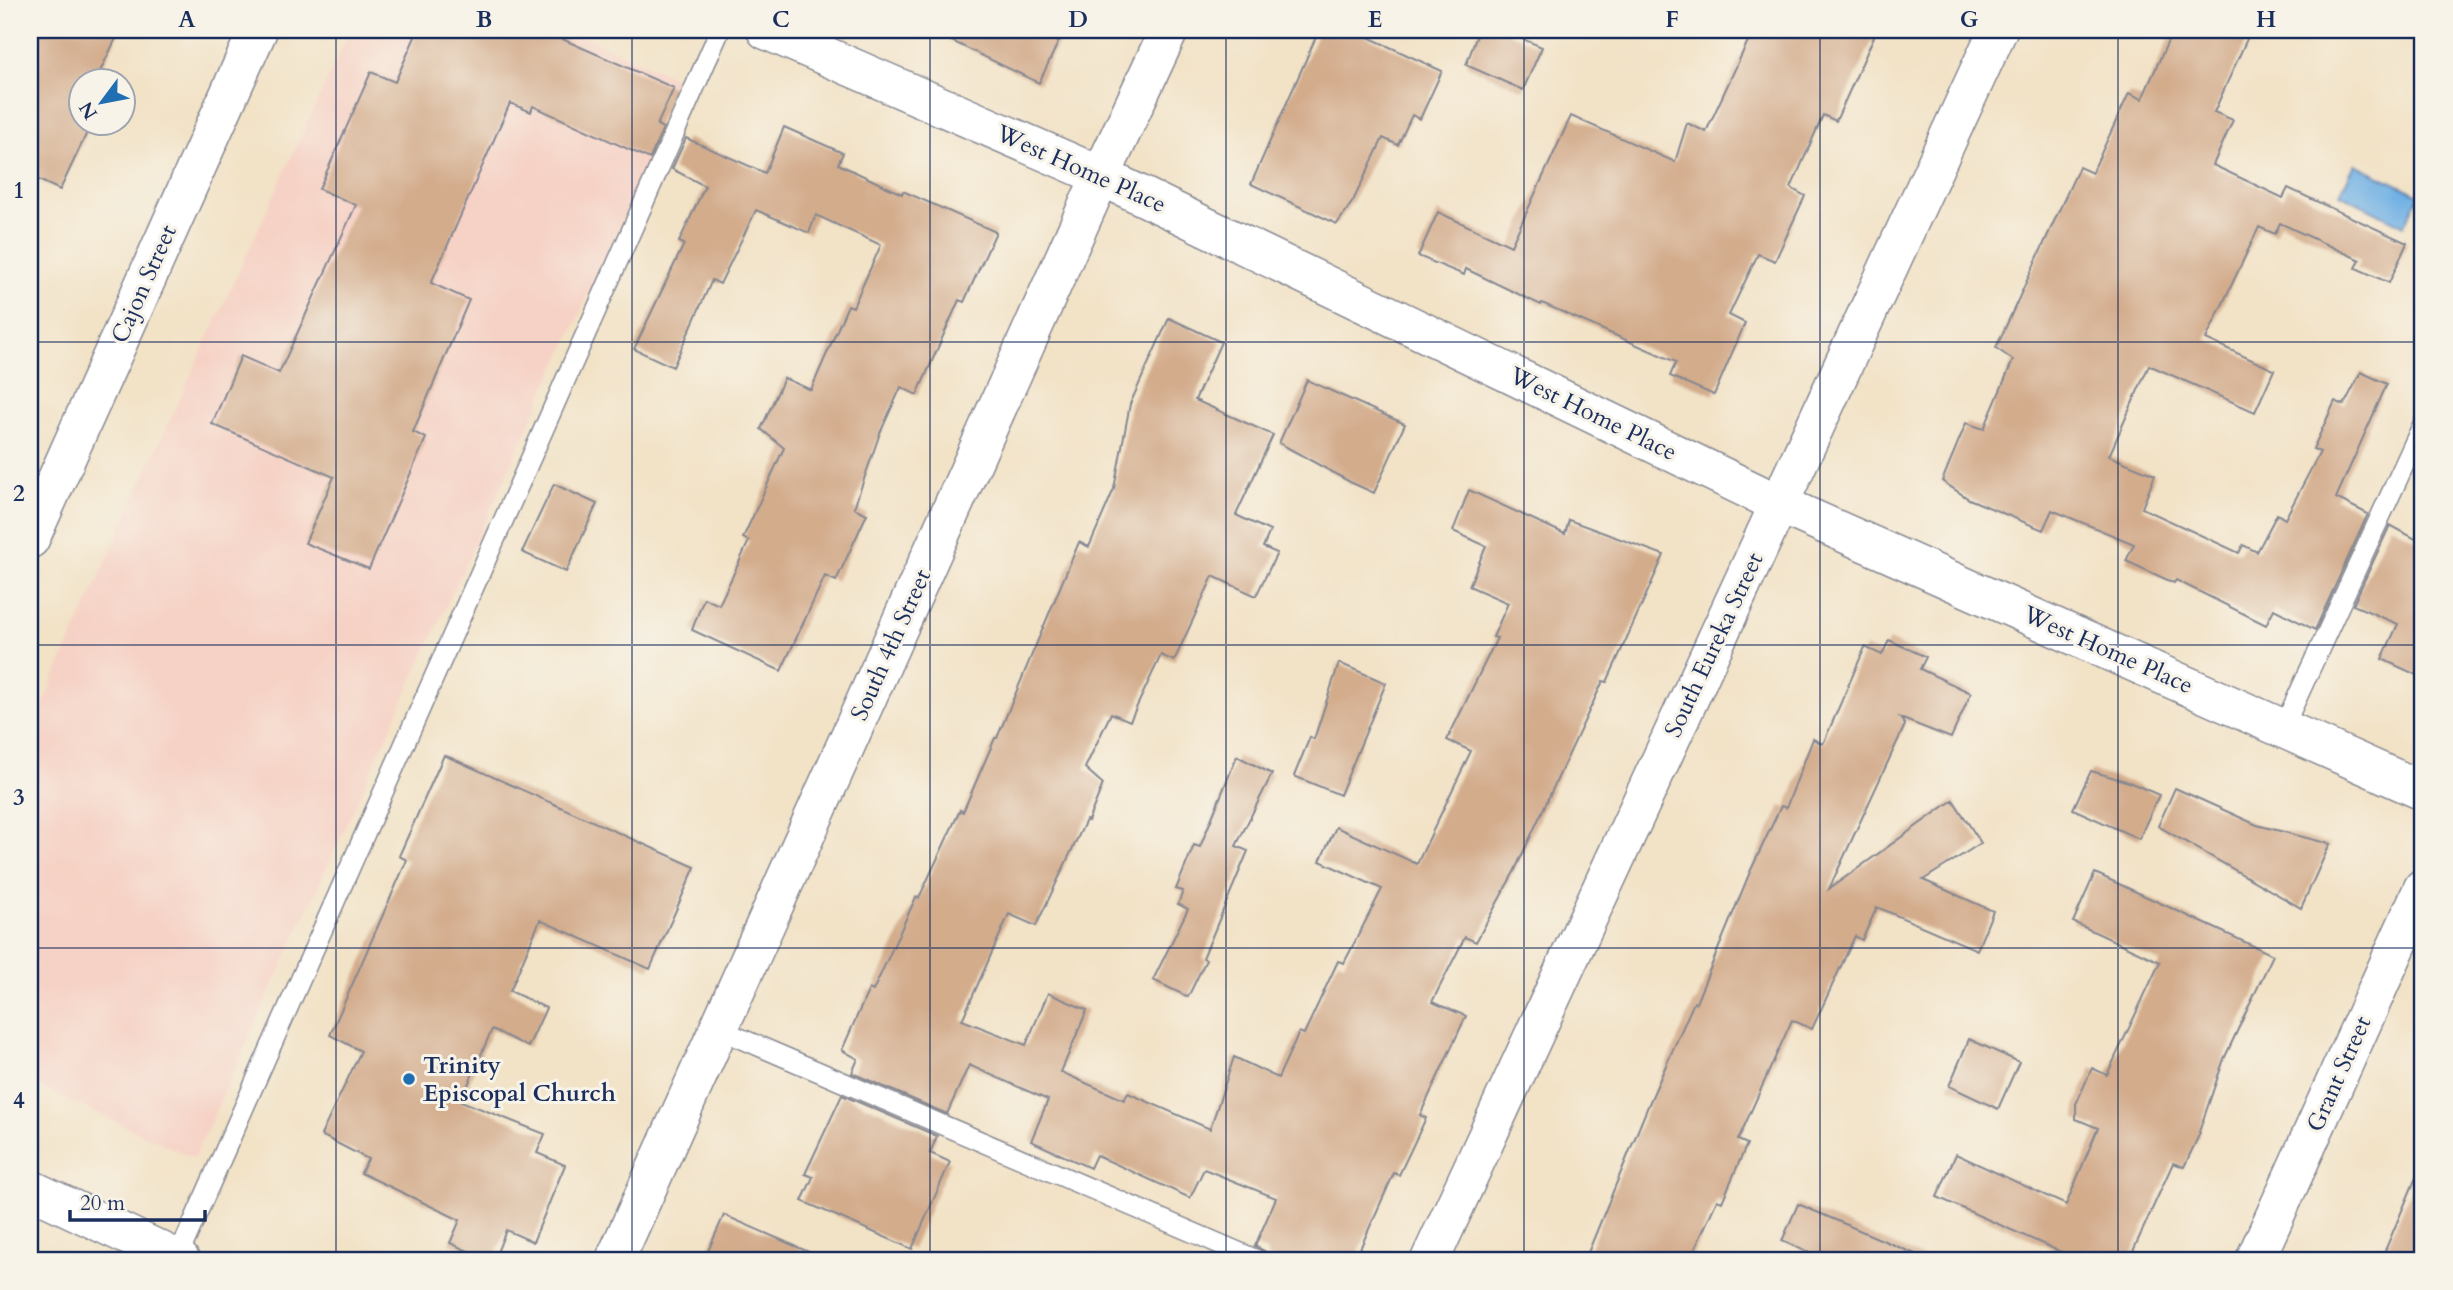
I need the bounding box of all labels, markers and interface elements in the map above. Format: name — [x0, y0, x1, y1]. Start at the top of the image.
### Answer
text: A — [178, 4, 196, 35]
text: B — [476, 4, 492, 35]
text: C — [772, 4, 790, 35]
text: D — [1068, 4, 1088, 35]
text: E — [1368, 4, 1382, 35]
text: F — [1665, 4, 1679, 35]
text: G — [1960, 4, 1979, 35]
text: H — [2256, 4, 2276, 35]
north arrow — [66, 66, 136, 136]
text: N — [73, 96, 104, 124]
street label: West Home Place — [990, 116, 1171, 221]
text: 1 — [13, 175, 25, 206]
street label: Cajon Street — [103, 219, 185, 348]
street label: West Home Place — [1503, 359, 1682, 469]
text: 2 — [13, 478, 25, 509]
street label: South Eureka Street — [1657, 547, 1771, 743]
street label: South 4th Street — [843, 564, 939, 726]
street label: West Home Place — [2017, 597, 2198, 702]
text: 3 — [13, 782, 25, 813]
street label: Grant Street — [2299, 1010, 2379, 1137]
place label: Trinity Episcopal Church — [423, 1049, 616, 1110]
marker: Trinity Episcopal Church — [401, 1071, 417, 1087]
text: 4 — [13, 1085, 25, 1116]
scale bar — [70, 1178, 205, 1222]
text: 20 m — [80, 1189, 125, 1218]

